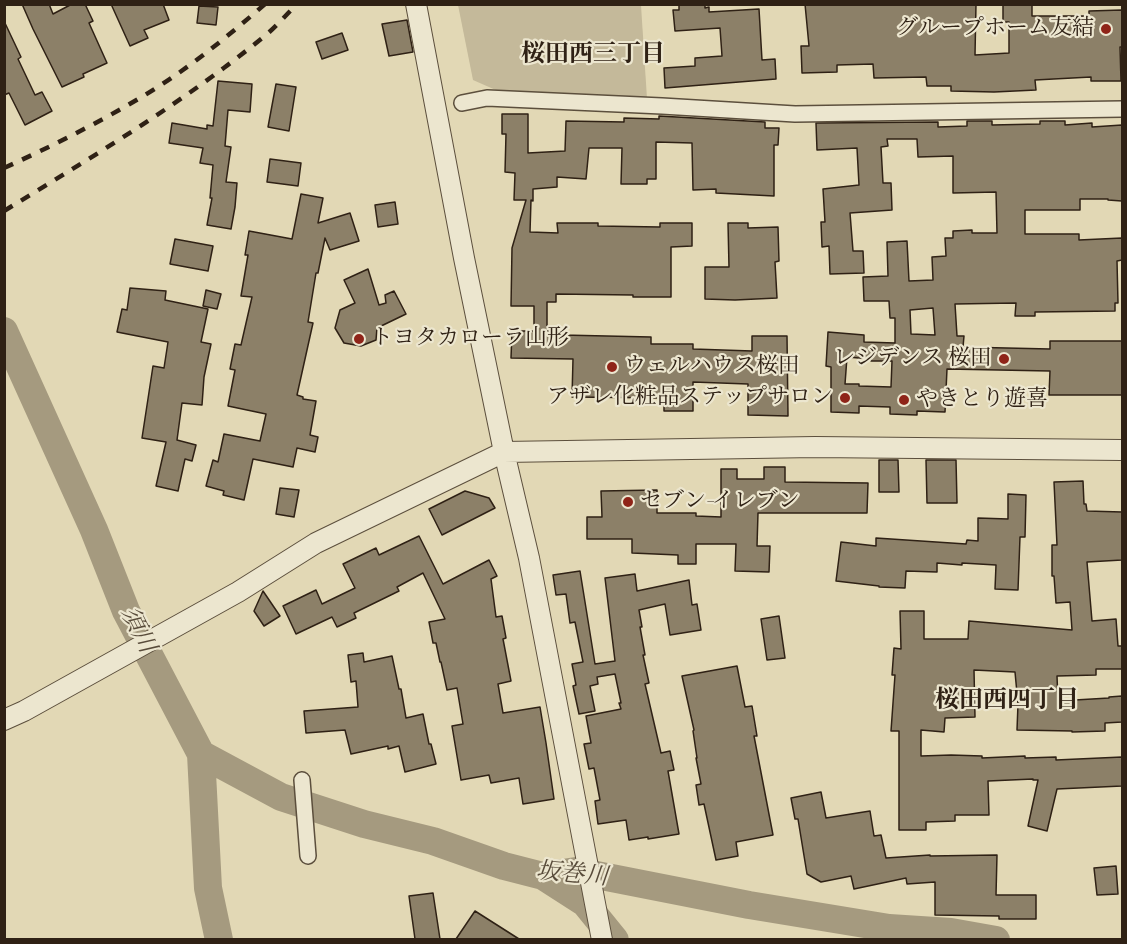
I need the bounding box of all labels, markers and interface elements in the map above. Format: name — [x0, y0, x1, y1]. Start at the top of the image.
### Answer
place label: グループホーム友結 — [896, 16, 1094, 42]
marker: グループホーム友結 — [1099, 22, 1113, 36]
district label: 桜田西三丁目 — [521, 41, 665, 69]
place label: トヨタカローラ山形 — [371, 326, 569, 352]
marker: トヨタカローラ山形 — [352, 332, 366, 346]
place label: レジデンス 桜田 — [833, 346, 992, 372]
marker: レジデンス 桜田 — [997, 352, 1011, 366]
place label: ウェルハウス桜田 — [624, 354, 800, 380]
marker: ウェルハウス桜田 — [605, 360, 619, 374]
place label: アザレ化粧品ステップサロン — [547, 385, 833, 411]
place label: やきとり遊喜 — [916, 387, 1048, 413]
marker: アザレ化粧品ステップサロン — [838, 391, 852, 405]
marker: やきとり遊喜 — [897, 393, 911, 407]
place label: セブン-イレブン — [640, 489, 800, 515]
marker: セブン-イレブン — [621, 495, 635, 509]
water label: 須川 — [113, 602, 161, 658]
district label: 桜田西四丁目 — [935, 687, 1079, 715]
water label: 坂巻川 — [535, 858, 609, 892]

